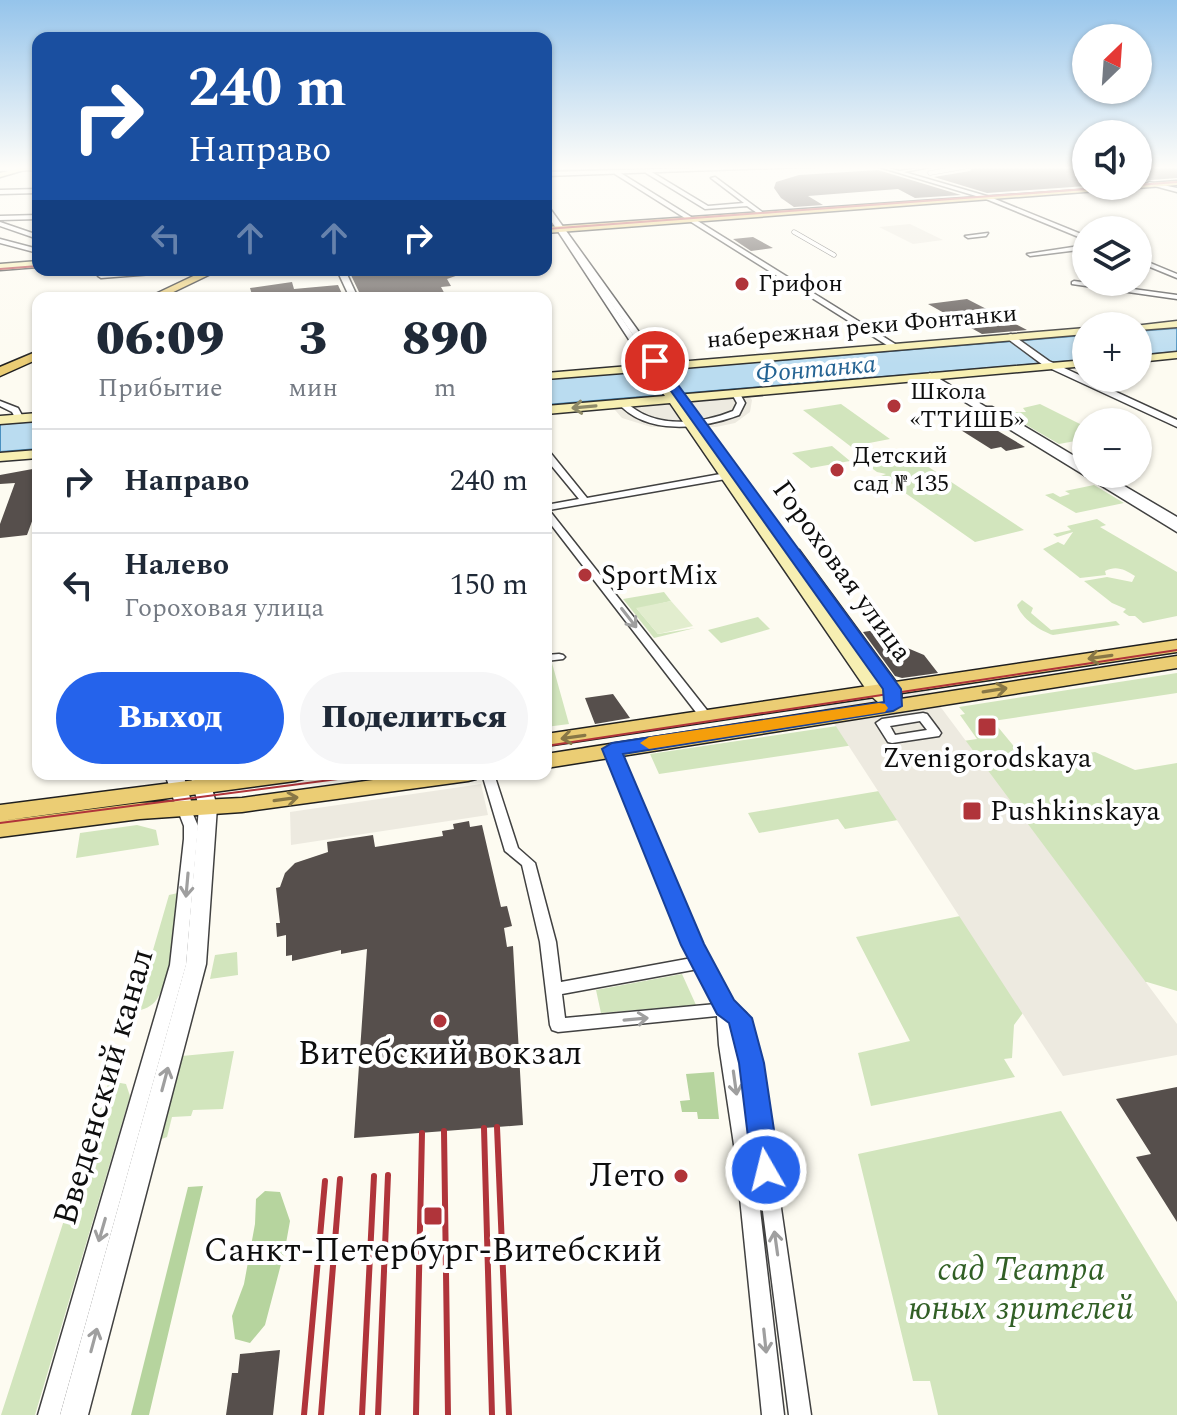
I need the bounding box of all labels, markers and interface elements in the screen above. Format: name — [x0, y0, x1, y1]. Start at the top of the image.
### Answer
north arrow — [1072, 24, 1152, 104]
map controls — [1072, 24, 1152, 488]
text: 240 m — [188, 46, 347, 131]
icon: right — [56, 64, 160, 168]
button: sound — [1072, 120, 1152, 200]
text: Направо — [188, 123, 331, 178]
icon: left — [144, 216, 188, 260]
icon: ahead — [228, 216, 272, 260]
icon: ahead — [312, 216, 356, 260]
icon: right — [396, 216, 440, 260]
button: layers — [1072, 216, 1152, 296]
place label: Грифон — [758, 266, 843, 302]
marker: Грифон — [733, 275, 751, 293]
street label: набережная реки Фонтанки — [705, 296, 1019, 358]
text: 06:09 — [96, 303, 225, 376]
text: 3 — [299, 303, 328, 376]
text: 890 — [402, 303, 488, 376]
button: + — [1072, 312, 1152, 392]
pin — [621, 327, 689, 395]
icon: arrive — [633, 339, 677, 383]
water label: Фонтанка — [754, 344, 878, 394]
text: Прибытие — [98, 368, 223, 408]
text: мин — [288, 368, 338, 408]
text: m — [434, 368, 456, 408]
place label: Школа «ТТИШБ» — [910, 374, 1024, 438]
marker: Школа «ТТИШБ» — [885, 397, 903, 415]
one-way arrow — [571, 399, 598, 414]
button: − — [1072, 408, 1152, 488]
place label: Детский сад № 135 — [853, 438, 949, 502]
text: Направо — [124, 458, 249, 504]
text: 240 m — [450, 458, 528, 504]
icon: right — [56, 459, 100, 503]
marker: Детский сад № 135 — [828, 461, 846, 479]
street label: Гороховая улица — [761, 471, 923, 671]
text: Налево — [124, 542, 229, 588]
place label: SportMix — [601, 554, 718, 597]
text: 150 m — [450, 562, 528, 608]
icon: left — [56, 563, 100, 607]
marker: SportMix — [576, 566, 594, 584]
text: Гороховая улица — [124, 588, 324, 628]
one-way arrow — [620, 607, 637, 628]
one-way arrow — [1088, 650, 1113, 665]
button: Выход — [56, 672, 284, 764]
button: Поделиться — [300, 672, 528, 764]
one-way arrow — [982, 682, 1008, 697]
marker: Zvenigorodskaya — [976, 716, 998, 738]
one-way arrow — [561, 730, 586, 745]
place label: Zvenigorodskaya — [882, 737, 1092, 780]
place label: Pushkinskaya — [990, 790, 1160, 833]
one-way arrow — [273, 791, 298, 806]
marker: Pushkinskaya — [961, 800, 983, 822]
one-way arrow — [179, 871, 194, 898]
street label: Введенский канал — [40, 943, 168, 1231]
one-way arrow — [622, 1011, 649, 1026]
marker: Витебский вокзал — [431, 1012, 449, 1030]
place label: Витебский вокзал — [298, 1028, 582, 1080]
one-way arrow — [158, 1066, 173, 1092]
one-way arrow — [728, 1070, 743, 1095]
position arrow — [724, 1128, 808, 1212]
place label: Лето — [589, 1150, 665, 1202]
marker: Лето — [672, 1167, 690, 1185]
marker: Санкт-Петербург-Витебский — [422, 1205, 444, 1227]
one-way arrow — [94, 1217, 109, 1243]
place label: Санкт-Петербург-Витебский — [204, 1225, 662, 1277]
one-way arrow — [768, 1230, 783, 1256]
park label: сад Театра юных зрителей — [909, 1244, 1134, 1335]
one-way arrow — [88, 1327, 103, 1353]
one-way arrow — [758, 1327, 773, 1354]

